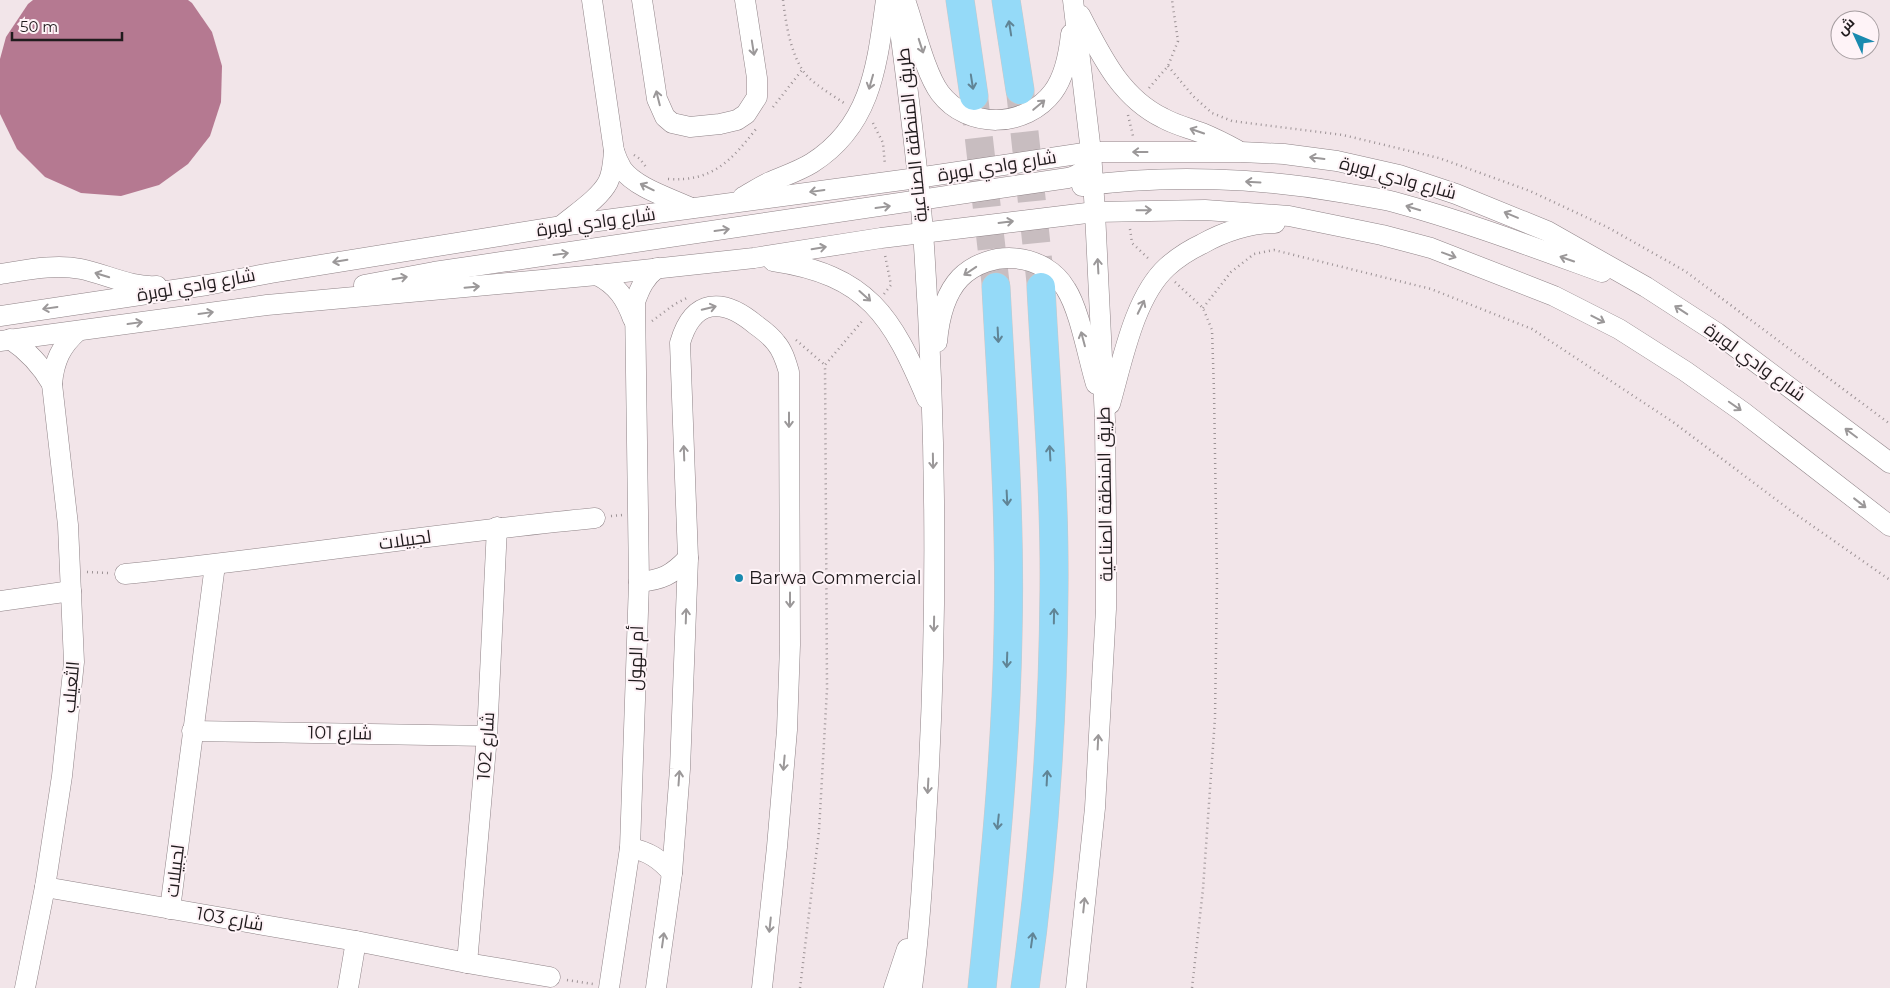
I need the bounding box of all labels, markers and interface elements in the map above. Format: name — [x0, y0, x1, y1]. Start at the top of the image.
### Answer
scale bar — [12, 10, 122, 42]
north arrow — [1830, 10, 1880, 60]
text: ش — [1833, 13, 1858, 39]
text: 50 m — [20, 17, 58, 36]
one-way arrow — [1005, 20, 1015, 36]
one-way arrow — [917, 38, 926, 53]
one-way arrow — [748, 40, 758, 56]
street label: طريق المنطقة الصناعية — [892, 47, 933, 223]
one-way arrow — [865, 74, 875, 90]
one-way arrow — [967, 74, 977, 90]
one-way arrow — [653, 90, 662, 106]
one-way arrow — [1033, 99, 1046, 111]
one-way arrow — [1189, 126, 1205, 136]
street label: شارع وادي لوبرة — [936, 146, 1058, 189]
one-way arrow — [1132, 147, 1148, 157]
street label: شارع وادي لوبرة — [1336, 152, 1459, 207]
one-way arrow — [1310, 153, 1326, 163]
one-way arrow — [1245, 178, 1261, 187]
one-way arrow — [640, 182, 655, 192]
one-way arrow — [809, 187, 825, 197]
one-way arrow — [874, 202, 890, 212]
street label: شارع وادي لوبرة — [535, 203, 657, 244]
one-way arrow — [1406, 203, 1422, 213]
one-way arrow — [1136, 205, 1152, 215]
one-way arrow — [1504, 209, 1519, 219]
one-way arrow — [998, 217, 1014, 227]
one-way arrow — [714, 225, 730, 235]
one-way arrow — [811, 242, 827, 252]
one-way arrow — [553, 248, 569, 258]
one-way arrow — [1441, 251, 1456, 260]
one-way arrow — [1560, 254, 1576, 263]
one-way arrow — [333, 257, 349, 267]
one-way arrow — [1093, 258, 1102, 274]
street label: شارع وادي لوبرة — [135, 264, 257, 309]
one-way arrow — [964, 266, 978, 276]
one-way arrow — [94, 270, 110, 280]
one-way arrow — [392, 273, 408, 282]
one-way arrow — [464, 282, 480, 292]
one-way arrow — [858, 290, 871, 302]
one-way arrow — [1136, 299, 1146, 314]
one-way arrow — [701, 303, 717, 313]
one-way arrow — [42, 304, 58, 314]
one-way arrow — [1675, 305, 1689, 315]
one-way arrow — [198, 308, 214, 318]
one-way arrow — [1590, 315, 1605, 324]
one-way arrow — [127, 318, 143, 328]
street label: شارع وادي لوبرة — [1698, 318, 1810, 409]
one-way arrow — [994, 327, 1003, 343]
one-way arrow — [1078, 331, 1088, 347]
one-way arrow — [1728, 401, 1742, 411]
street label: طريق المنطقة الصناعية — [1092, 406, 1119, 582]
one-way arrow — [784, 412, 794, 428]
one-way arrow — [1844, 428, 1858, 438]
one-way arrow — [1045, 445, 1054, 461]
one-way arrow — [680, 446, 689, 462]
one-way arrow — [928, 453, 938, 469]
one-way arrow — [1003, 489, 1012, 505]
one-way arrow — [1853, 497, 1866, 508]
street label: لجبيلات — [377, 525, 433, 555]
place label: Barwa Commercial — [749, 567, 921, 589]
marker: Barwa Commercial — [733, 572, 745, 584]
one-way arrow — [785, 592, 795, 608]
one-way arrow — [681, 608, 690, 624]
one-way arrow — [1049, 608, 1059, 624]
one-way arrow — [929, 616, 938, 632]
street label: أم الهول — [624, 625, 649, 691]
one-way arrow — [1003, 652, 1012, 668]
street label: الثعيلب — [58, 660, 84, 714]
street label: شارع 102 — [473, 711, 500, 781]
street label: شارع 101 — [308, 721, 372, 746]
one-way arrow — [1094, 734, 1103, 750]
one-way arrow — [779, 754, 789, 770]
one-way arrow — [674, 770, 683, 786]
one-way arrow — [1043, 770, 1052, 786]
one-way arrow — [923, 778, 932, 794]
one-way arrow — [994, 814, 1003, 830]
street label: لجبيلات — [161, 844, 189, 898]
one-way arrow — [1079, 897, 1089, 913]
street label: شارع 103 — [194, 902, 265, 937]
one-way arrow — [765, 916, 774, 932]
one-way arrow — [658, 932, 668, 948]
one-way arrow — [1027, 932, 1037, 948]

